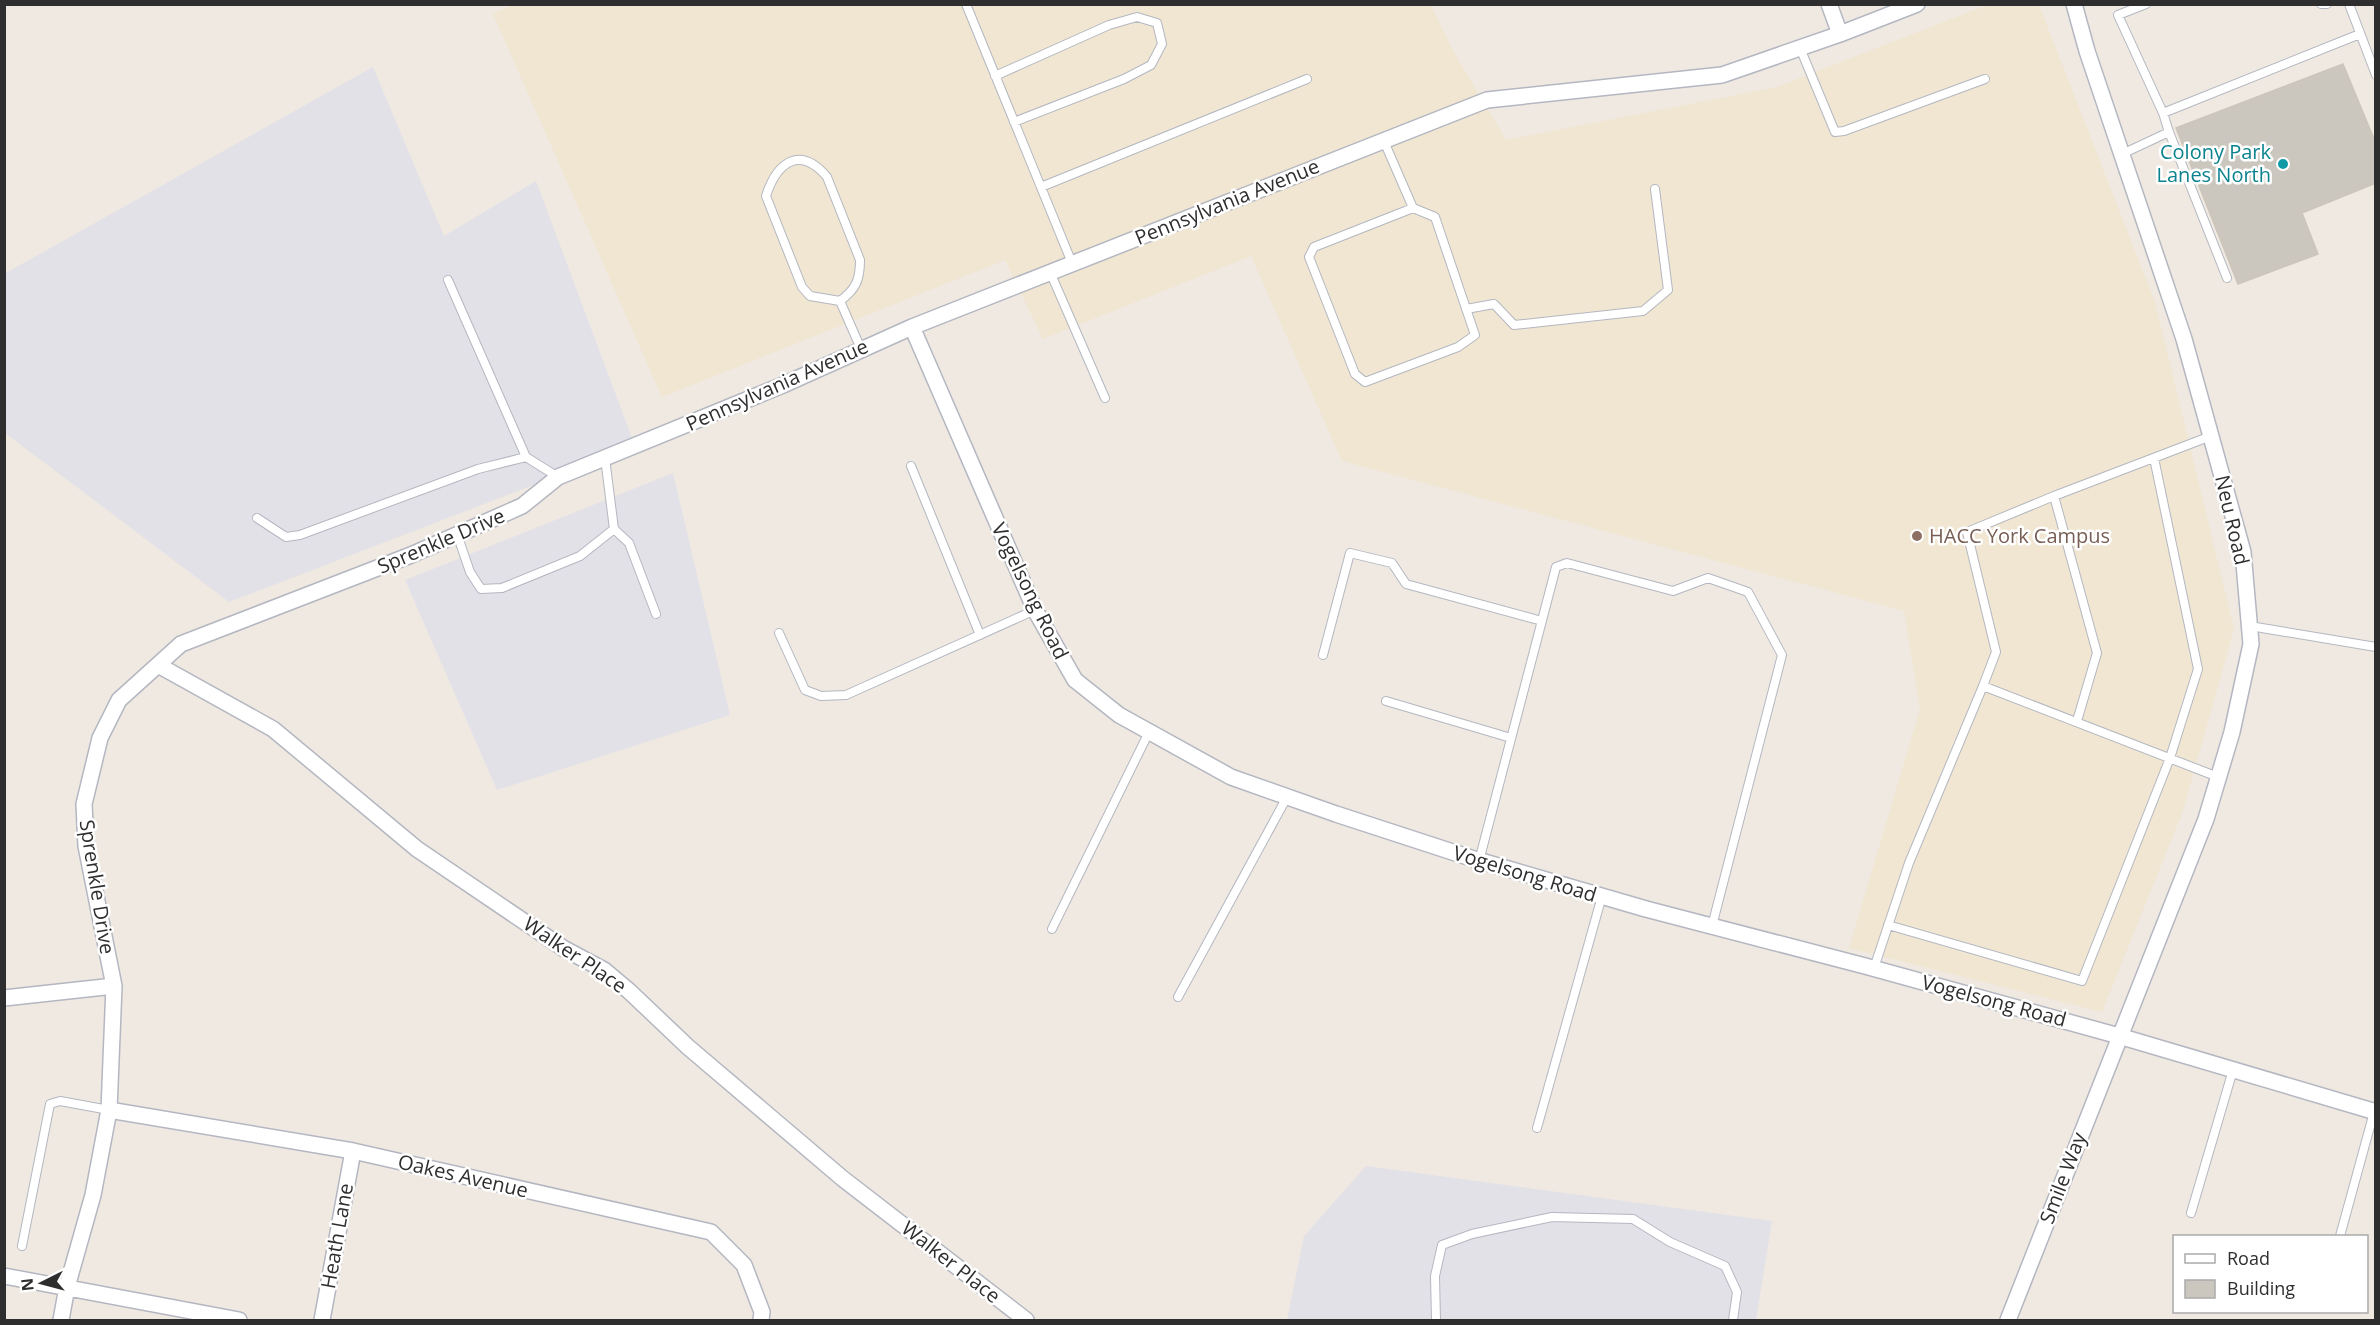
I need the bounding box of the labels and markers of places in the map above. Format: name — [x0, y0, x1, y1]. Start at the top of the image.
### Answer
place label: Colony Park Lanes North — [2157, 138, 2271, 188]
marker: Colony Park Lanes North — [2276, 157, 2290, 171]
place label: HACC York Campus — [1929, 522, 2110, 549]
marker: HACC York Campus — [1910, 529, 1924, 543]

